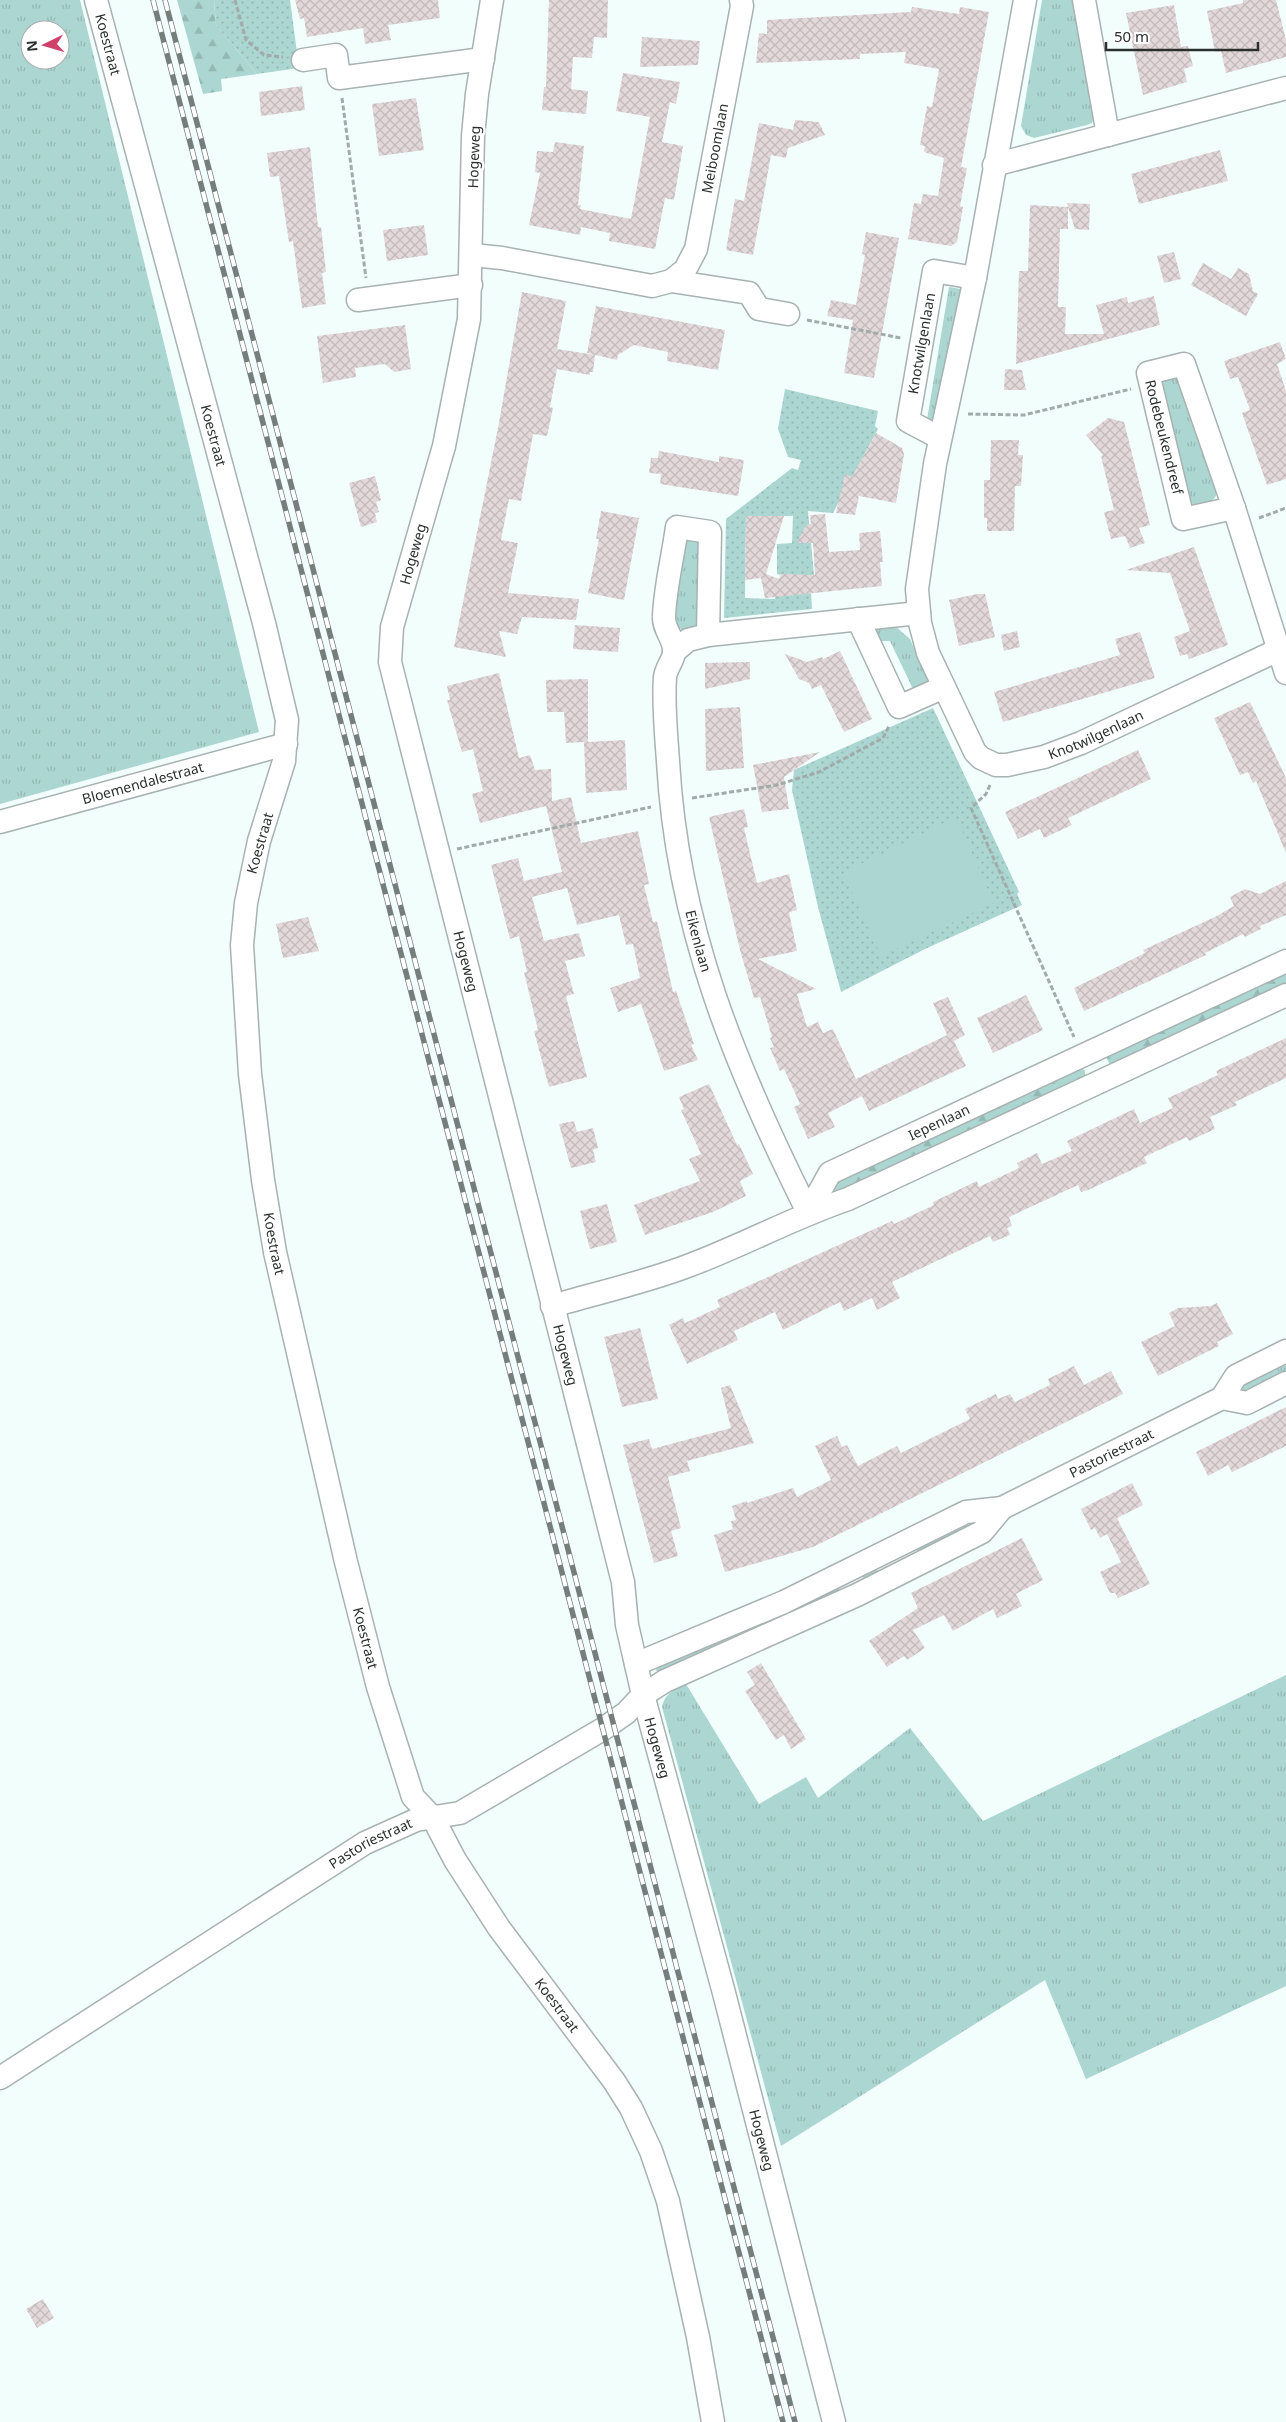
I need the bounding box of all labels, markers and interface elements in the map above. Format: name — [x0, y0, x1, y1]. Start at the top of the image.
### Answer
street label: Koestraat — [91, 11, 126, 77]
north arrow — [20, 20, 70, 70]
scale bar — [1106, 20, 1258, 52]
text: 50 m — [1114, 26, 1149, 46]
text: N — [22, 40, 42, 53]
street label: Meiboomlaan — [697, 102, 732, 195]
street label: Hogeweg — [463, 125, 484, 189]
street label: Knotwilgenlaan — [903, 291, 939, 395]
street label: Rodebeukendreef — [1141, 378, 1188, 497]
street label: Koestraat — [197, 402, 231, 468]
street label: Hogeweg — [395, 521, 430, 587]
street label: Knotwilgenlaan — [1045, 705, 1146, 764]
street label: Bloemendalestraat — [80, 757, 205, 808]
street label: Koestraat — [242, 810, 277, 876]
street label: Eikenlaan — [681, 908, 716, 974]
street label: Hogeweg — [449, 928, 483, 994]
street label: Iepenlaan — [905, 1099, 973, 1144]
street label: Koestraat — [260, 1211, 290, 1277]
street label: Hogeweg — [549, 1322, 583, 1387]
street label: Pastoriestraat — [1066, 1424, 1157, 1482]
street label: Koestraat — [349, 1605, 383, 1671]
street label: Hogeweg — [640, 1715, 675, 1780]
street label: Pastoriestraat — [325, 1813, 415, 1873]
street label: Koestraat — [531, 1974, 584, 2036]
street label: Hogeweg — [745, 2107, 779, 2173]

